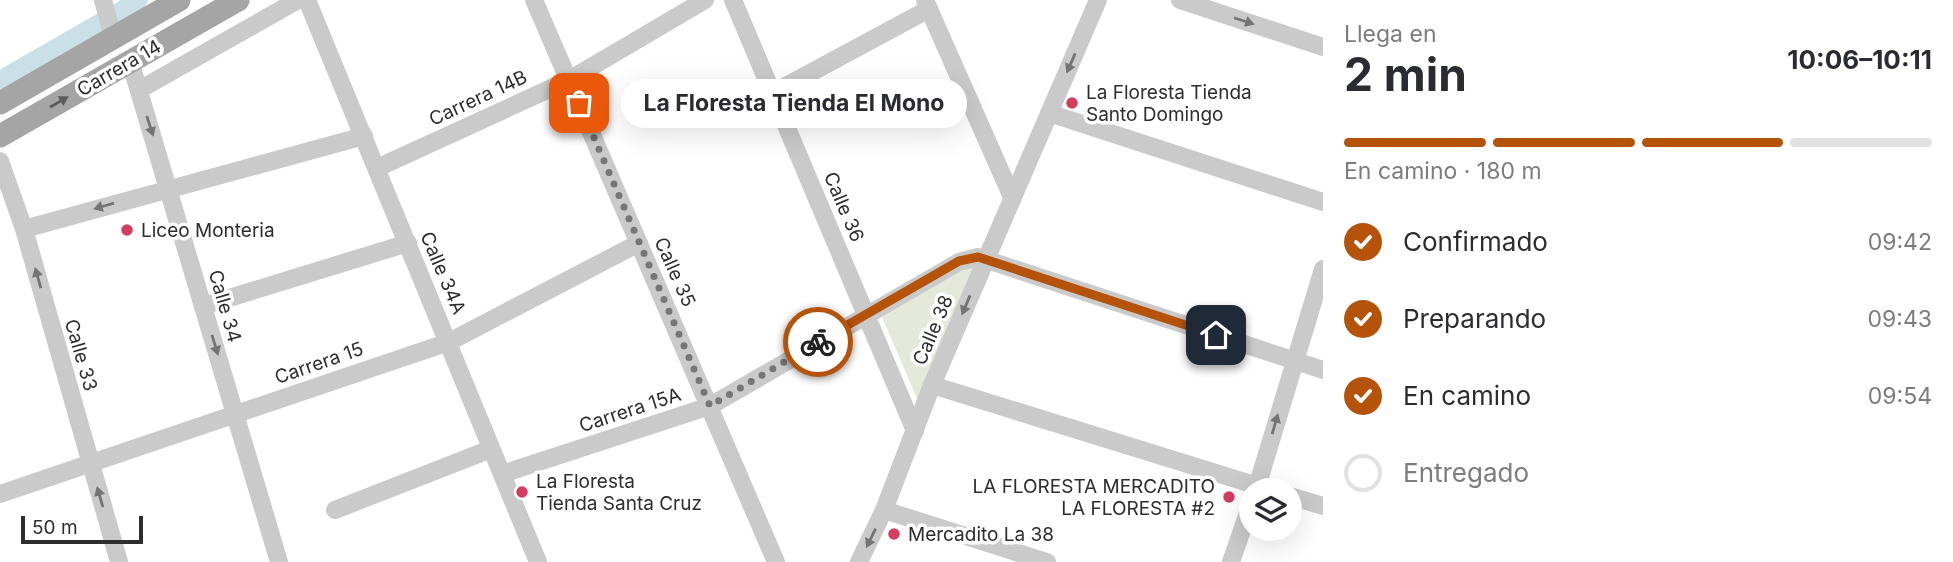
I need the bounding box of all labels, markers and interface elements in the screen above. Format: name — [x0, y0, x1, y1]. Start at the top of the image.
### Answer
one-way arrow — [1234, 17, 1255, 27]
text: Llega en — [1344, 20, 1436, 48]
street label: Carrera 14 — [73, 35, 165, 101]
text: 10:06–10:11 — [1787, 44, 1932, 75]
text: 2 min — [1344, 46, 1467, 102]
one-way arrow — [1065, 52, 1076, 73]
street label: Carrera 14B — [425, 65, 531, 131]
pin — [549, 73, 609, 133]
callout: La Floresta Tienda El Mono — [621, 78, 968, 128]
place label: La Floresta Tienda Santo Domingo — [1086, 81, 1252, 126]
icon: bag — [560, 84, 598, 122]
text: La Floresta Tienda El Mono — [644, 89, 944, 117]
marker: La Floresta Tienda Santo Domingo — [1064, 95, 1080, 111]
one-way arrow — [50, 96, 69, 108]
one-way arrow — [146, 116, 156, 137]
text: En camino · 180 m — [1344, 157, 1542, 185]
street label: Calle 36 — [819, 169, 869, 245]
one-way arrow — [93, 201, 114, 211]
place label: Liceo Monteria — [141, 219, 275, 242]
marker: Liceo Monteria — [119, 222, 135, 238]
icon: check — [1344, 223, 1382, 261]
text: Confirmado — [1403, 226, 1548, 257]
street label: Calle 34A — [415, 228, 471, 318]
text: 09:42 — [1868, 228, 1932, 256]
street label: Calle 35 — [650, 234, 700, 310]
one-way arrow — [32, 267, 42, 288]
street label: Calle 34 — [204, 267, 246, 345]
street label: Calle 38 — [908, 292, 958, 368]
one-way arrow — [960, 295, 972, 315]
icon: check — [1344, 300, 1382, 338]
text: Preparando — [1403, 303, 1546, 334]
pin — [1186, 305, 1246, 365]
text: 09:43 — [1868, 305, 1932, 333]
courier — [783, 307, 853, 377]
street label: Calle 33 — [60, 316, 102, 394]
icon: home — [1197, 316, 1235, 354]
icon: bike — [799, 323, 837, 361]
one-way arrow — [210, 334, 220, 355]
street label: Carrera 15 — [272, 337, 366, 389]
icon: check — [1344, 377, 1382, 415]
text: En camino — [1403, 380, 1531, 411]
text: 09:54 — [1868, 382, 1932, 410]
street label: Carrera 15A — [576, 383, 684, 437]
one-way arrow — [1270, 413, 1281, 435]
text: Entregado — [1403, 457, 1529, 488]
place label: La Floresta Tienda Santa Cruz — [536, 470, 702, 515]
place label: LA FLORESTA MERCADITO LA FLORESTA #2 — [972, 475, 1215, 520]
map controls — [1239, 478, 1302, 541]
button: layers — [1239, 478, 1302, 541]
marker: La Floresta Tienda Santa Cruz — [514, 484, 530, 500]
one-way arrow — [95, 486, 105, 507]
marker: LA FLORESTA MERCADITO LA FLORESTA #2 — [1221, 489, 1237, 505]
scale bar — [21, 513, 144, 545]
text: 50 m — [32, 516, 78, 539]
place label: Mercadito La 38 — [908, 523, 1054, 546]
marker: Mercadito La 38 — [886, 526, 902, 542]
one-way arrow — [865, 528, 876, 548]

